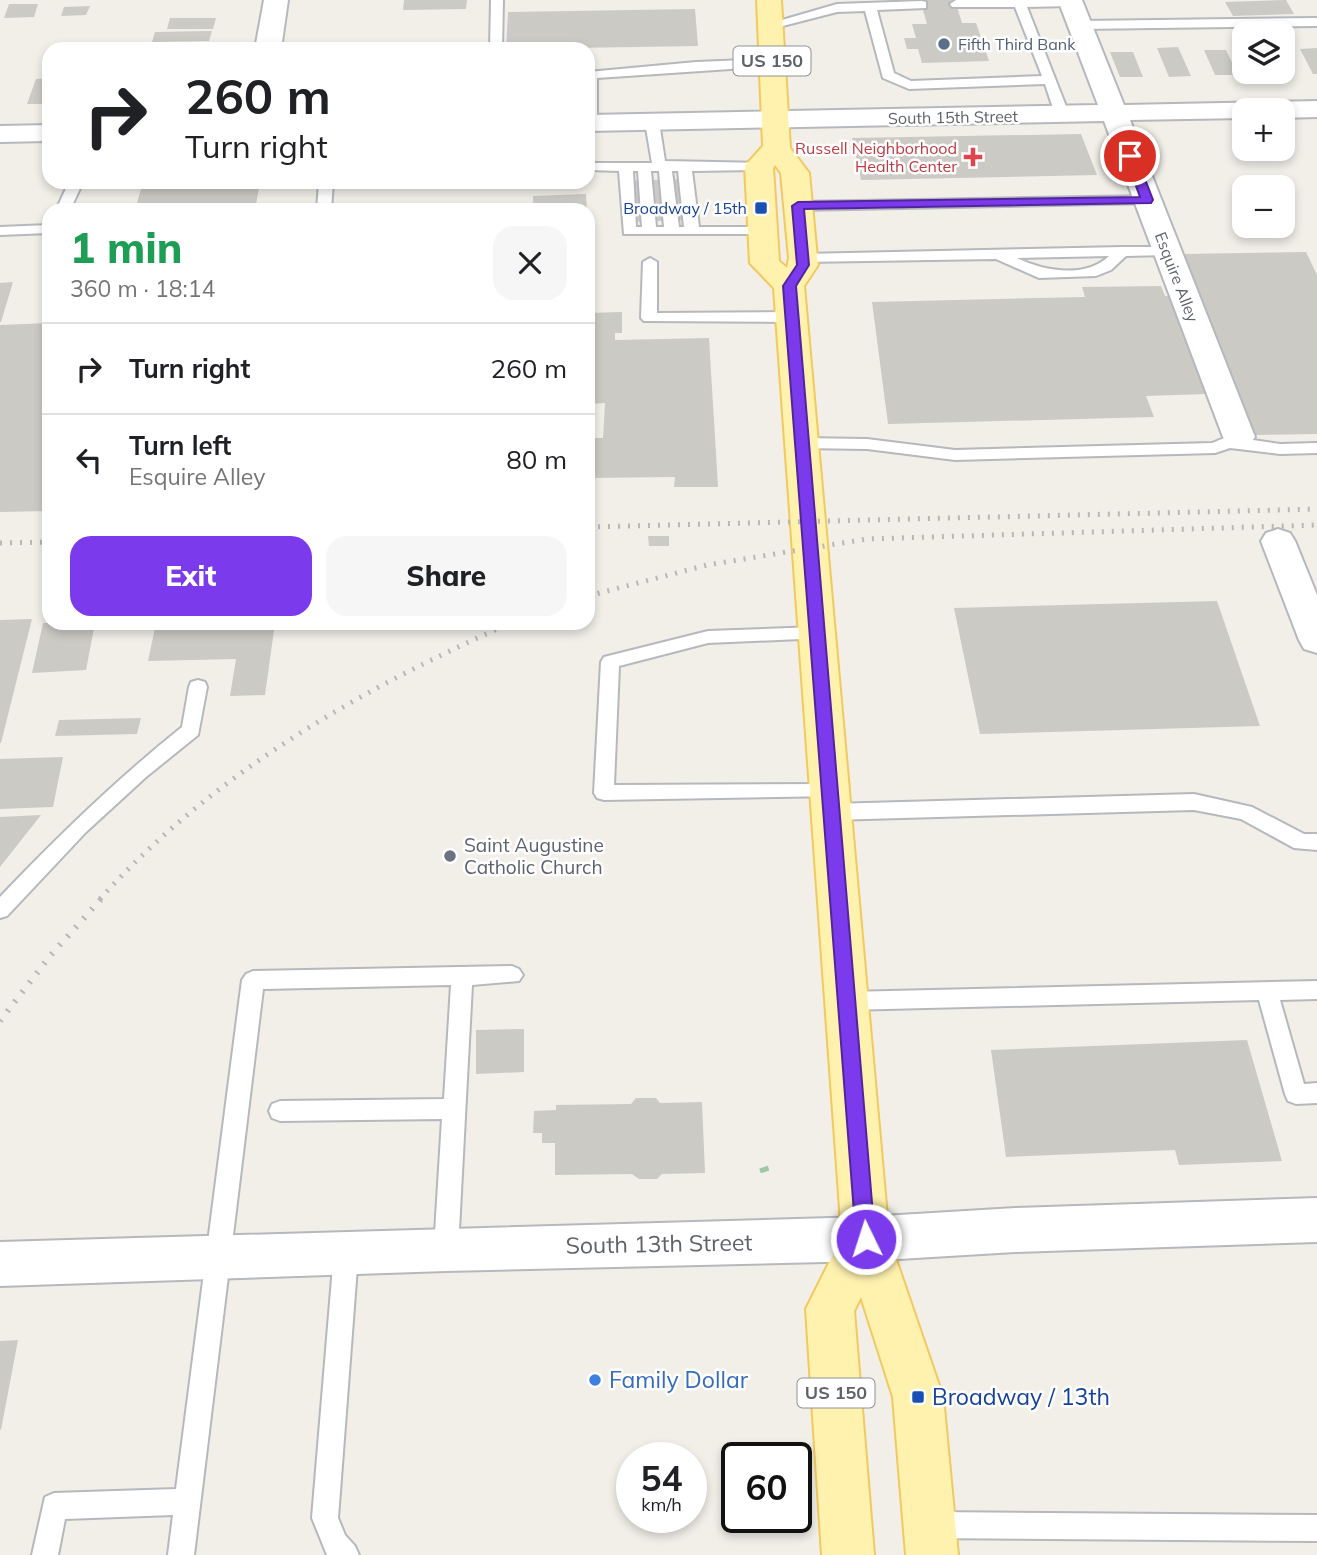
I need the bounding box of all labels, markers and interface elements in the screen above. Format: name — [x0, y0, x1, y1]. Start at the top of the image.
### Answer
map controls — [1232, 21, 1295, 238]
button: layers — [1232, 21, 1295, 84]
place label: Fifth Third Bank — [958, 34, 1076, 54]
marker: Fifth Third Bank — [936, 36, 952, 52]
road number: US 150 — [734, 46, 810, 76]
text: 260 m — [185, 65, 331, 126]
icon: right — [70, 70, 161, 161]
button: + — [1232, 98, 1295, 161]
street label: South 15th Street — [888, 106, 1019, 128]
text: Turn right — [185, 126, 328, 166]
pin — [1100, 126, 1160, 186]
icon: arrive — [1111, 137, 1149, 175]
place label: Russell Neighborhood Health Center — [795, 138, 957, 176]
marker: Russell Neighborhood Health Center — [963, 147, 983, 167]
button: − — [1232, 175, 1295, 238]
place label: Broadway / 15th — [623, 198, 747, 218]
marker: Broadway / 15th — [753, 200, 769, 216]
text: 1 min — [70, 221, 183, 274]
button: close — [493, 226, 567, 300]
street label: Esquire Alley — [1151, 229, 1204, 325]
text: 360 m · 18:14 — [70, 274, 215, 303]
icon: right — [70, 350, 108, 388]
text: Turn right — [129, 352, 250, 385]
text: 260 m — [491, 352, 567, 385]
text: Turn left — [129, 429, 231, 462]
icon: left — [70, 441, 108, 479]
text: 80 m — [506, 443, 567, 476]
text: Esquire Alley — [129, 462, 265, 491]
button: Exit — [70, 536, 312, 616]
button: Share — [326, 536, 567, 616]
place label: Saint Augustine Catholic Church — [464, 833, 604, 879]
marker: Saint Augustine Catholic Church — [442, 848, 458, 864]
position arrow — [829, 1202, 903, 1276]
street label: South 13th Street — [565, 1227, 753, 1260]
place label: Family Dollar — [609, 1365, 749, 1394]
marker: Family Dollar — [587, 1372, 603, 1388]
road number: US 150 — [798, 1378, 874, 1408]
place label: Broadway / 13th — [932, 1382, 1110, 1411]
marker: Broadway / 13th — [910, 1389, 926, 1405]
speed limit sign: 60 — [721, 1442, 812, 1533]
text: 54 — [640, 1456, 683, 1500]
text: km/h — [641, 1493, 682, 1516]

